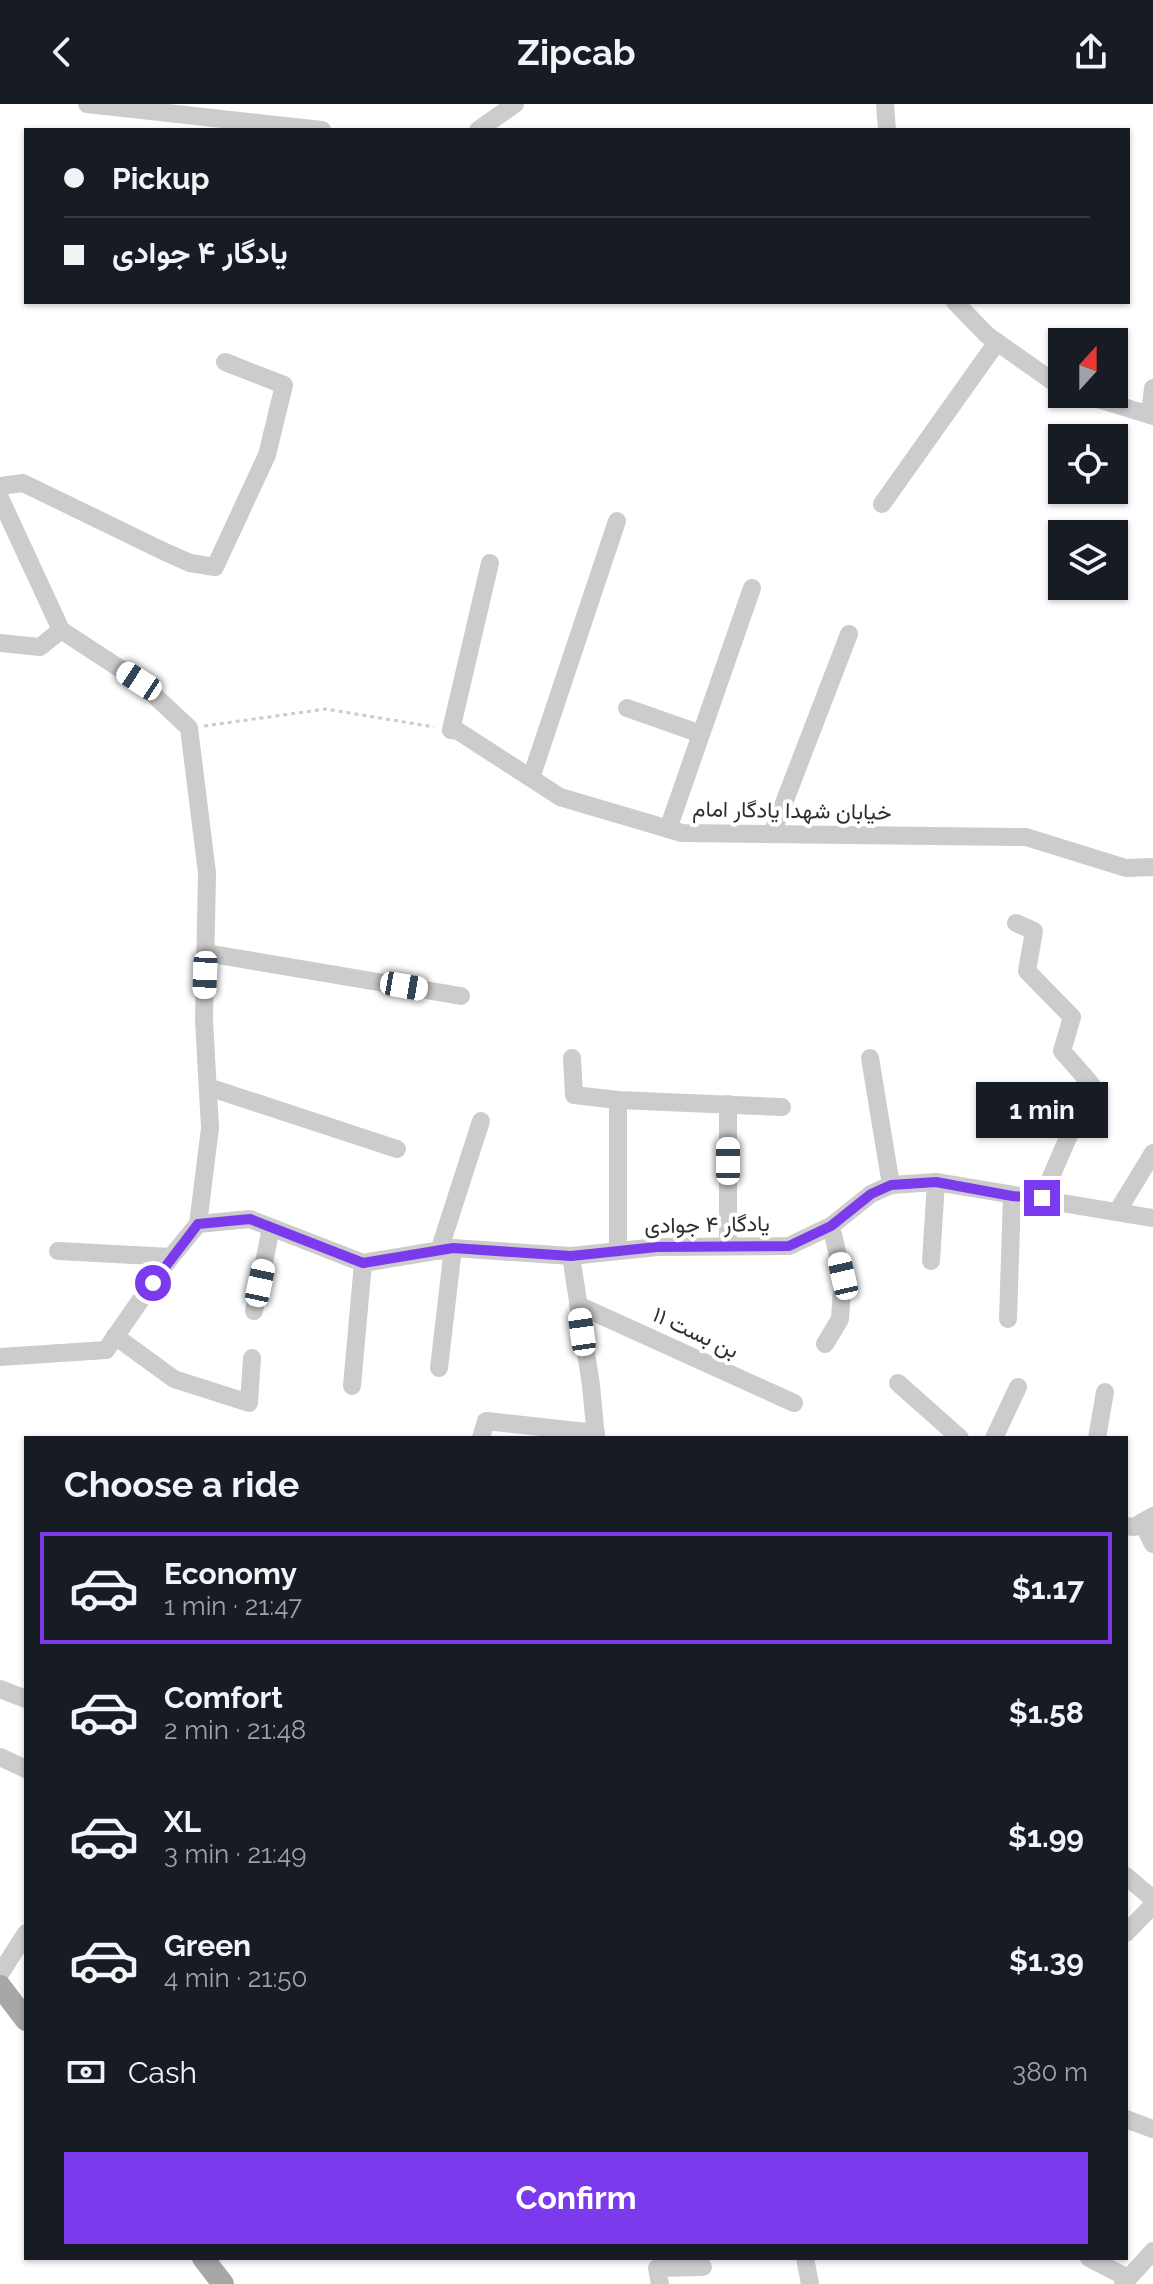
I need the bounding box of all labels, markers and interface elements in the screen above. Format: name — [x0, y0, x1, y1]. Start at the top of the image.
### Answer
icon: back — [40, 30, 84, 74]
icon: share — [1069, 30, 1113, 74]
text: Zipcab — [517, 31, 636, 73]
text: Pickup — [112, 161, 210, 196]
text: یادگار ۴ جوادی — [112, 235, 288, 270]
north arrow — [1048, 328, 1128, 408]
map controls — [1048, 328, 1128, 600]
button: locate — [1048, 424, 1128, 504]
button: layers — [1048, 520, 1128, 600]
car — [112, 658, 166, 704]
street label: خیابان شهدا یادگار امام — [692, 795, 892, 827]
car — [192, 951, 218, 999]
car — [378, 970, 430, 1002]
callout: 1 min — [976, 1082, 1108, 1138]
text: 1 min — [1009, 1095, 1075, 1125]
car — [716, 1137, 740, 1185]
route end — [1024, 1180, 1060, 1216]
street label: یادگار ۴ جوادی — [644, 1210, 770, 1239]
car — [826, 1250, 860, 1302]
car — [243, 1257, 277, 1309]
route start — [135, 1265, 171, 1301]
street label: بن بست ۱۱ — [648, 1301, 743, 1364]
car — [567, 1307, 597, 1357]
text: Choose a ride — [64, 1463, 299, 1505]
icon: car — [68, 1552, 140, 1624]
text: Economy — [164, 1556, 297, 1591]
text: $1.17 — [1012, 1571, 1084, 1606]
text: 1 min · 21:47 — [164, 1591, 302, 1621]
icon: car — [68, 1676, 140, 1748]
text: Comfort — [164, 1680, 283, 1715]
text: $1.58 — [1009, 1695, 1084, 1730]
text: 2 min · 21:48 — [164, 1715, 306, 1745]
icon: car — [68, 1800, 140, 1872]
text: XL — [164, 1804, 201, 1839]
text: $1.99 — [1008, 1819, 1084, 1854]
text: 3 min · 21:49 — [164, 1839, 306, 1869]
icon: car — [68, 1924, 140, 1996]
text: Green — [164, 1928, 251, 1963]
text: $1.39 — [1009, 1943, 1084, 1978]
text: 4 min · 21:50 — [164, 1963, 307, 1993]
icon: cash — [64, 2050, 108, 2094]
text: Cash — [128, 2055, 197, 2090]
text: 380 m — [1012, 2057, 1088, 2087]
button: Confirm — [64, 2152, 1088, 2244]

